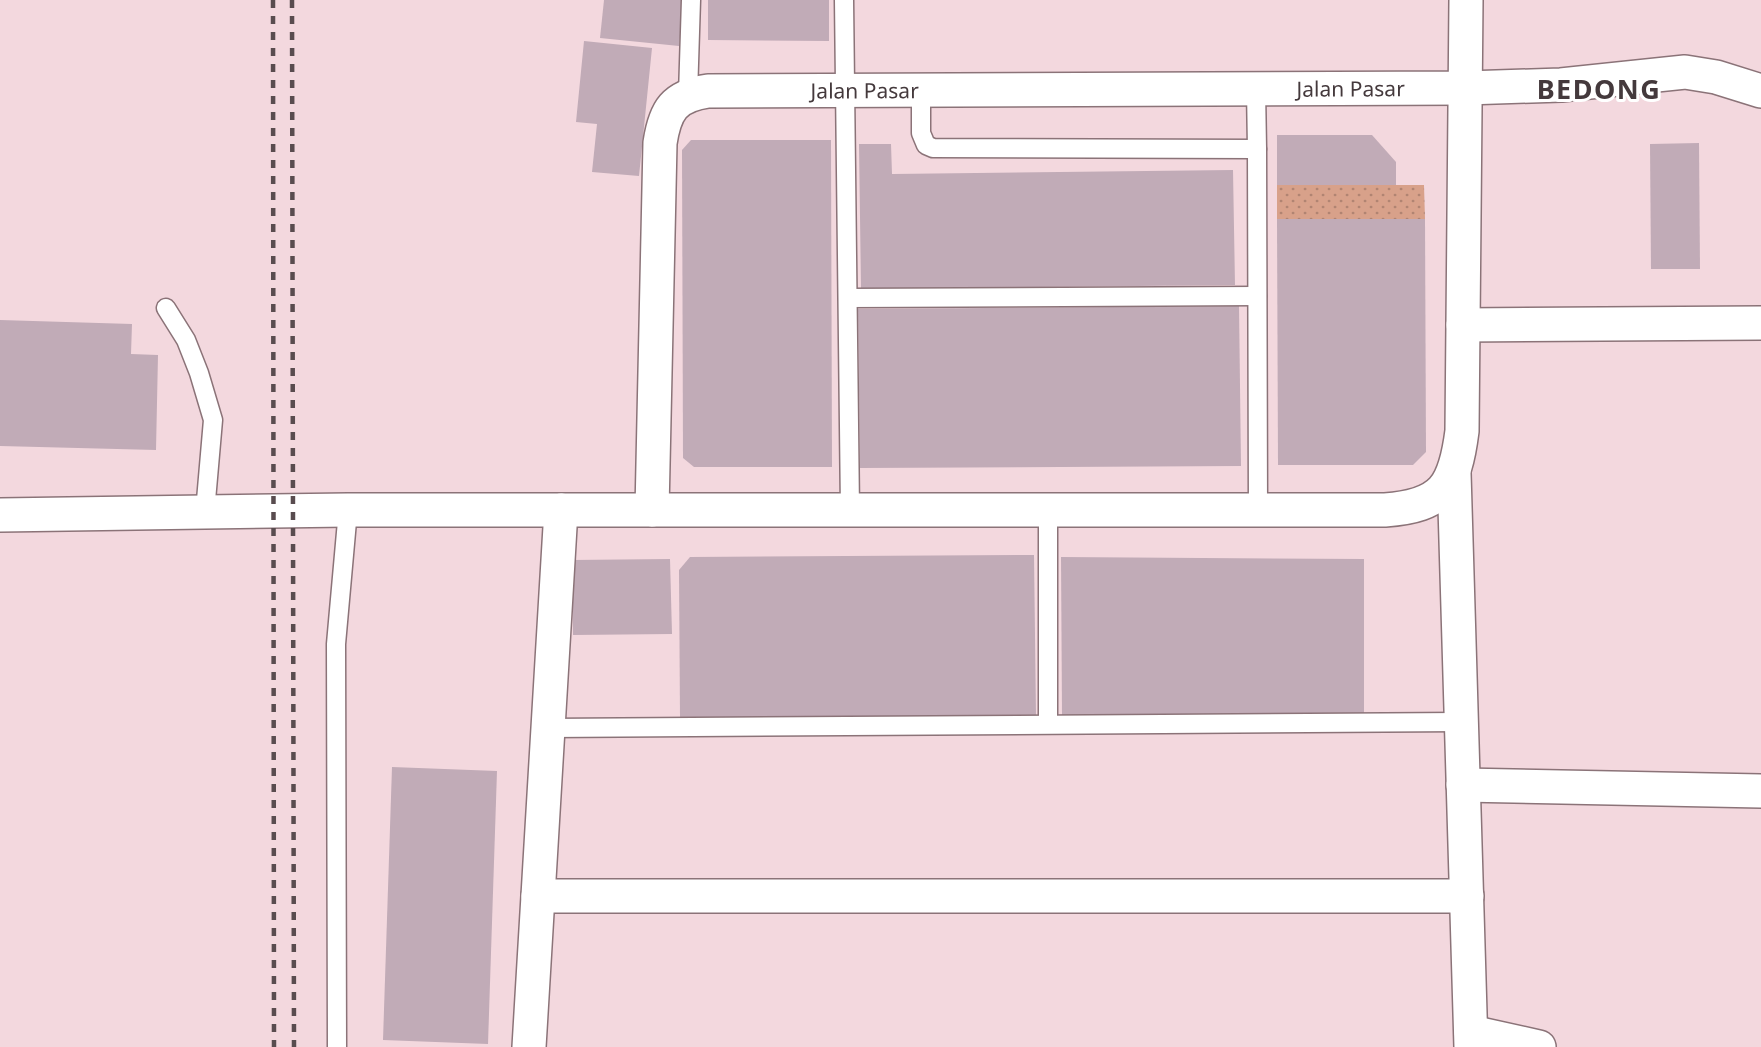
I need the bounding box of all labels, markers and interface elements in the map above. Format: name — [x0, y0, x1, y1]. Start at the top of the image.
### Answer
district label: BEDONG — [1537, 70, 1661, 107]
street label: Jalan Pasar — [1295, 74, 1405, 103]
street label: Jalan Pasar — [809, 76, 919, 105]

